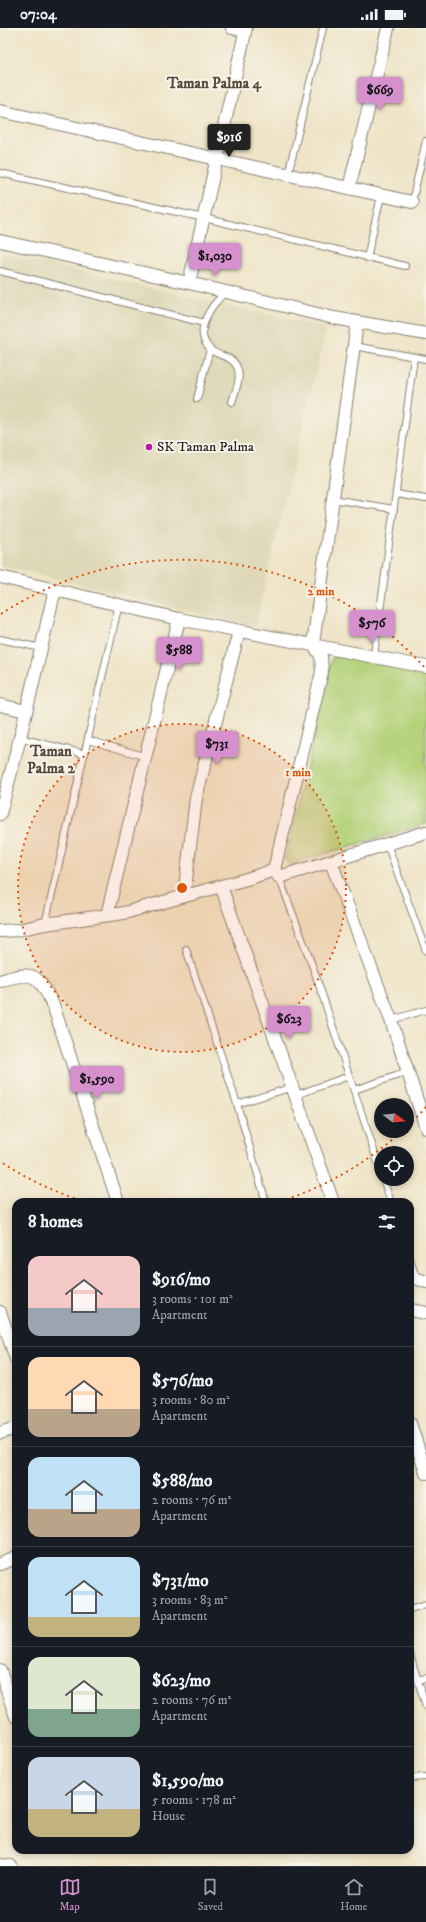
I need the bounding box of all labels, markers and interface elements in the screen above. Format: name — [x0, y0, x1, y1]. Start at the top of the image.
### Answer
text: 07:04 — [20, 5, 57, 24]
district label: Taman Palma 4 — [166, 74, 262, 93]
pin: $669 — [356, 77, 404, 111]
text: $669 — [366, 82, 394, 98]
pin: $916 — [205, 124, 253, 158]
text: $916 — [216, 129, 242, 145]
pin: $1,030 — [182, 243, 248, 277]
text: $1,030 — [198, 248, 232, 264]
place label: SK Taman Palma — [157, 438, 254, 456]
marker: SK Taman Palma — [144, 442, 154, 452]
text: 2 min — [308, 584, 335, 599]
pin: $576 — [348, 610, 396, 644]
text: $576 — [358, 615, 386, 631]
pin: $588 — [155, 637, 203, 671]
text: $588 — [166, 642, 192, 658]
pin: $731 — [193, 731, 241, 765]
text: $731 — [205, 736, 229, 752]
district label: Taman Palma 2 — [27, 742, 76, 778]
text: 1 min — [285, 765, 311, 780]
centre of rings — [175, 881, 189, 895]
pin: $623 — [265, 1006, 313, 1040]
text: $623 — [276, 1011, 302, 1027]
pin: $1,590 — [64, 1066, 130, 1100]
text: $1,590 — [79, 1071, 115, 1087]
north arrow — [374, 1098, 414, 1138]
map controls — [374, 1098, 414, 1186]
button: locate — [374, 1146, 414, 1186]
text: 8 homes — [28, 1211, 83, 1233]
icon: filters — [376, 1211, 398, 1233]
text: $916/mo — [152, 1269, 210, 1291]
icon: home — [60, 1272, 108, 1320]
text: 3 rooms · 101 m² — [152, 1291, 233, 1307]
text: Apartment — [152, 1307, 207, 1323]
text: $576/mo — [152, 1370, 213, 1392]
icon: home — [60, 1373, 108, 1421]
text: 3 rooms · 80 m² — [152, 1392, 230, 1408]
text: Apartment — [152, 1408, 207, 1424]
text: $588/mo — [152, 1470, 212, 1492]
icon: home — [60, 1473, 108, 1521]
text: 2 rooms · 76 m² — [152, 1492, 231, 1508]
text: Apartment — [152, 1508, 207, 1524]
text: $731/mo — [152, 1570, 208, 1592]
icon: home — [60, 1573, 108, 1621]
text: 3 rooms · 83 m² — [152, 1592, 228, 1608]
text: Apartment — [152, 1608, 207, 1624]
text: $623/mo — [152, 1670, 210, 1692]
icon: home — [60, 1673, 108, 1721]
text: 2 rooms · 76 m² — [152, 1692, 231, 1708]
text: Apartment — [152, 1708, 207, 1724]
text: $1,590/mo — [152, 1770, 224, 1792]
icon: home — [60, 1773, 108, 1821]
text: 5 rooms · 178 m² — [152, 1792, 236, 1808]
text: House — [152, 1808, 185, 1824]
tab: Map — [59, 1876, 81, 1914]
tab: Saved — [198, 1876, 223, 1914]
tab: Home — [340, 1876, 367, 1914]

